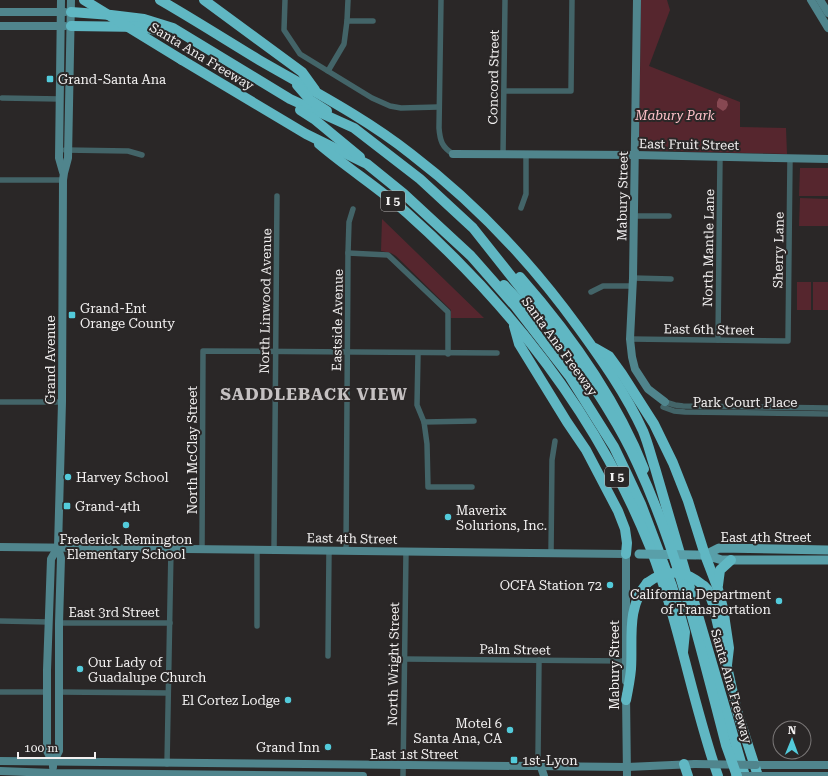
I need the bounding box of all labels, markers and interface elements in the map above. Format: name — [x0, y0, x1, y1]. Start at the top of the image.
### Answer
street label: Santa Ana Freeway — [147, 19, 257, 94]
street label: Concord Street — [485, 29, 502, 125]
place label: Grand-Santa Ana — [58, 72, 166, 87]
marker: Grand-Santa Ana — [45, 74, 55, 84]
park label: Mabury Park — [634, 108, 716, 123]
street label: East Fruit Street — [639, 136, 739, 153]
street label: Mabury Street — [614, 151, 631, 241]
street label: North Mantle Lane — [700, 189, 717, 307]
road number: I 5 — [381, 191, 405, 211]
street label: Sherry Lane — [770, 212, 787, 288]
street label: North Linwood Avenue — [257, 228, 274, 374]
street label: Eastside Avenue — [329, 269, 346, 371]
street label: Santa Ana Freeway — [519, 294, 601, 399]
place label: Grand-Ent Orange County — [80, 301, 175, 331]
marker: Grand-Ent Orange County — [67, 310, 77, 320]
street label: Grand Avenue — [43, 315, 58, 405]
street label: East 6th Street — [663, 321, 755, 338]
district label: SADDLEBACK VIEW — [220, 384, 408, 404]
street label: North McClay Street — [185, 386, 200, 514]
street label: Park Court Place — [693, 395, 797, 410]
road number: I 5 — [605, 467, 629, 487]
place label: Harvey School — [76, 470, 169, 485]
marker: Harvey School — [63, 472, 73, 482]
place label: Grand-4th — [75, 499, 141, 514]
marker: Grand-4th — [62, 501, 72, 511]
place label: Maverix Solurions, Inc. — [456, 503, 547, 533]
marker: Maverix Solurions, Inc. — [443, 512, 453, 522]
marker: Frederick Remington Elementary School — [121, 520, 131, 530]
street label: East 4th Street — [306, 530, 398, 547]
street label: East 4th Street — [721, 530, 812, 545]
place label: Frederick Remington Elementary School — [60, 532, 193, 562]
place label: OCFA Station 72 — [500, 578, 602, 593]
marker: OCFA Station 72 — [605, 580, 615, 590]
place label: California Department of Transportation — [630, 587, 772, 617]
marker: California Department of Transportation — [774, 596, 784, 606]
street label: North Wright Street — [385, 602, 402, 726]
street label: East 3rd Street — [68, 605, 160, 620]
street label: Mabury Street — [607, 620, 622, 710]
street label: Santa Ana Freeway — [708, 627, 755, 745]
street label: Palm Street — [479, 641, 551, 658]
place label: Our Lady of Guadalupe Church — [88, 655, 207, 685]
marker: Our Lady of Guadalupe Church — [75, 664, 85, 674]
place label: El Cortez Lodge — [182, 693, 280, 708]
marker: El Cortez Lodge — [283, 695, 293, 705]
place label: Motel 6 Santa Ana, CA — [413, 716, 502, 746]
north arrow — [772, 720, 812, 760]
text: N — [788, 724, 797, 737]
marker: Motel 6 Santa Ana, CA — [505, 725, 515, 735]
scale bar — [18, 734, 95, 760]
place label: Grand Inn — [256, 740, 321, 755]
text: 100 m — [24, 741, 58, 755]
marker: Grand Inn — [323, 742, 333, 752]
street label: East 1st Street — [370, 747, 458, 762]
place label: 1st-Lyon — [522, 753, 578, 768]
marker: 1st-Lyon — [509, 755, 519, 765]

